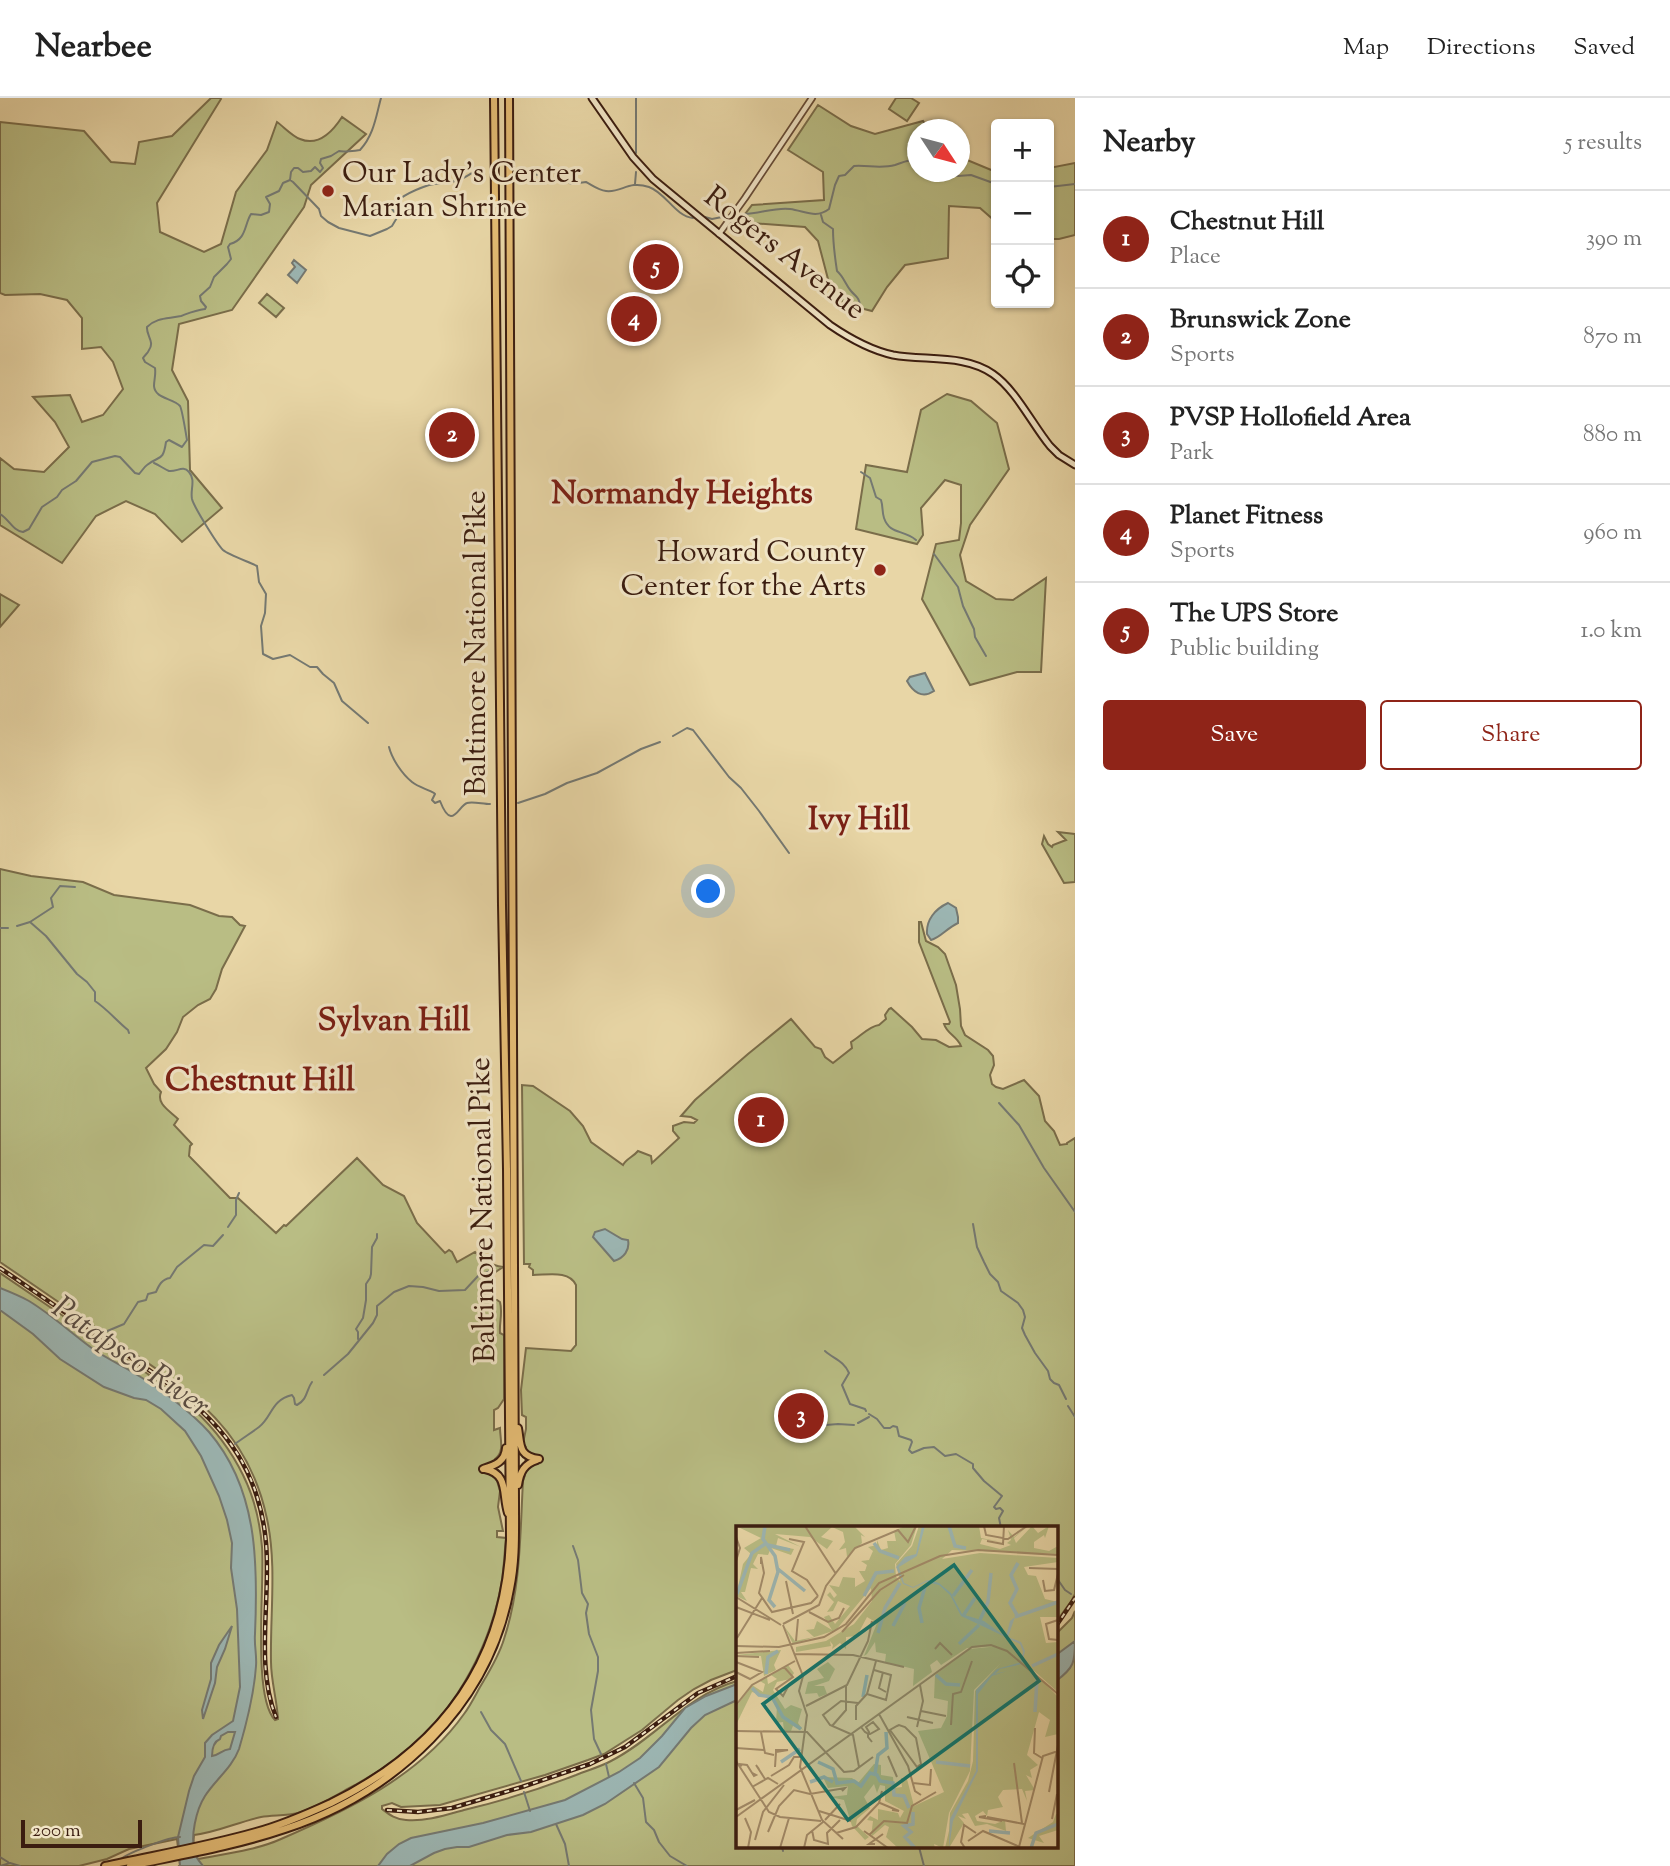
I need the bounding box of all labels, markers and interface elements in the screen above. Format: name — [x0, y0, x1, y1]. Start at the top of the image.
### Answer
text: Nearbee — [35, 24, 152, 72]
text: Map — [1343, 31, 1389, 65]
text: Directions — [1427, 31, 1535, 65]
text: Saved — [1573, 31, 1635, 65]
north arrow — [907, 119, 970, 182]
map controls — [991, 119, 1054, 308]
button: + — [991, 119, 1054, 182]
text: Nearby — [1103, 122, 1195, 165]
text: 5 results — [1565, 127, 1642, 160]
place label: Our Lady's Center Marian Shrine — [342, 153, 581, 230]
street label: Rogers Avenue — [694, 177, 874, 331]
button: − — [991, 182, 1054, 245]
marker: Our Lady's Center Marian Shrine — [320, 183, 336, 199]
text: Chestnut Hill — [1170, 204, 1324, 241]
text: 1 — [1122, 223, 1130, 256]
text: 390 m — [1586, 223, 1642, 256]
pin: 5 — [633, 241, 679, 293]
text: Place — [1170, 241, 1221, 274]
button: locate — [991, 245, 1054, 308]
pin: 4 — [611, 293, 657, 345]
text: Brunswick Zone — [1170, 302, 1351, 339]
text: 2 — [1121, 321, 1131, 354]
text: 870 m — [1583, 321, 1642, 354]
text: Sports — [1170, 339, 1235, 372]
text: PVSP Hollofield Area — [1170, 400, 1411, 437]
pin: 2 — [429, 409, 475, 461]
text: 3 — [1121, 419, 1131, 452]
text: 880 m — [1583, 419, 1642, 452]
text: Park — [1170, 437, 1214, 470]
district label: Normandy Heights — [551, 472, 813, 518]
street label: Baltimore National Pike — [456, 490, 499, 796]
text: Planet Fitness — [1170, 498, 1323, 535]
text: 4 — [1120, 517, 1132, 550]
text: 960 m — [1583, 517, 1642, 550]
place label: Howard County Center for the Arts — [621, 532, 866, 609]
text: Sports — [1170, 535, 1235, 568]
marker: Howard County Center for the Arts — [872, 562, 888, 578]
text: The UPS Store — [1170, 596, 1338, 633]
text: 5 — [1122, 615, 1130, 648]
text: 1.0 km — [1580, 615, 1642, 648]
text: Public building — [1170, 633, 1319, 666]
button: Save — [1103, 700, 1366, 770]
button: Share — [1380, 700, 1642, 770]
district label: Ivy Hill — [808, 798, 910, 844]
your location — [691, 874, 725, 908]
district label: Sylvan Hill — [318, 999, 471, 1045]
street label: Baltimore National Pike — [460, 1057, 508, 1363]
district label: Chestnut Hill — [165, 1059, 355, 1105]
pin: 1 — [738, 1094, 784, 1146]
water label: Patapsco River — [42, 1286, 218, 1430]
pin: 3 — [778, 1390, 824, 1442]
inset map — [736, 1526, 1058, 1848]
scale bar — [21, 1817, 142, 1849]
text: 200 m — [32, 1818, 81, 1845]

